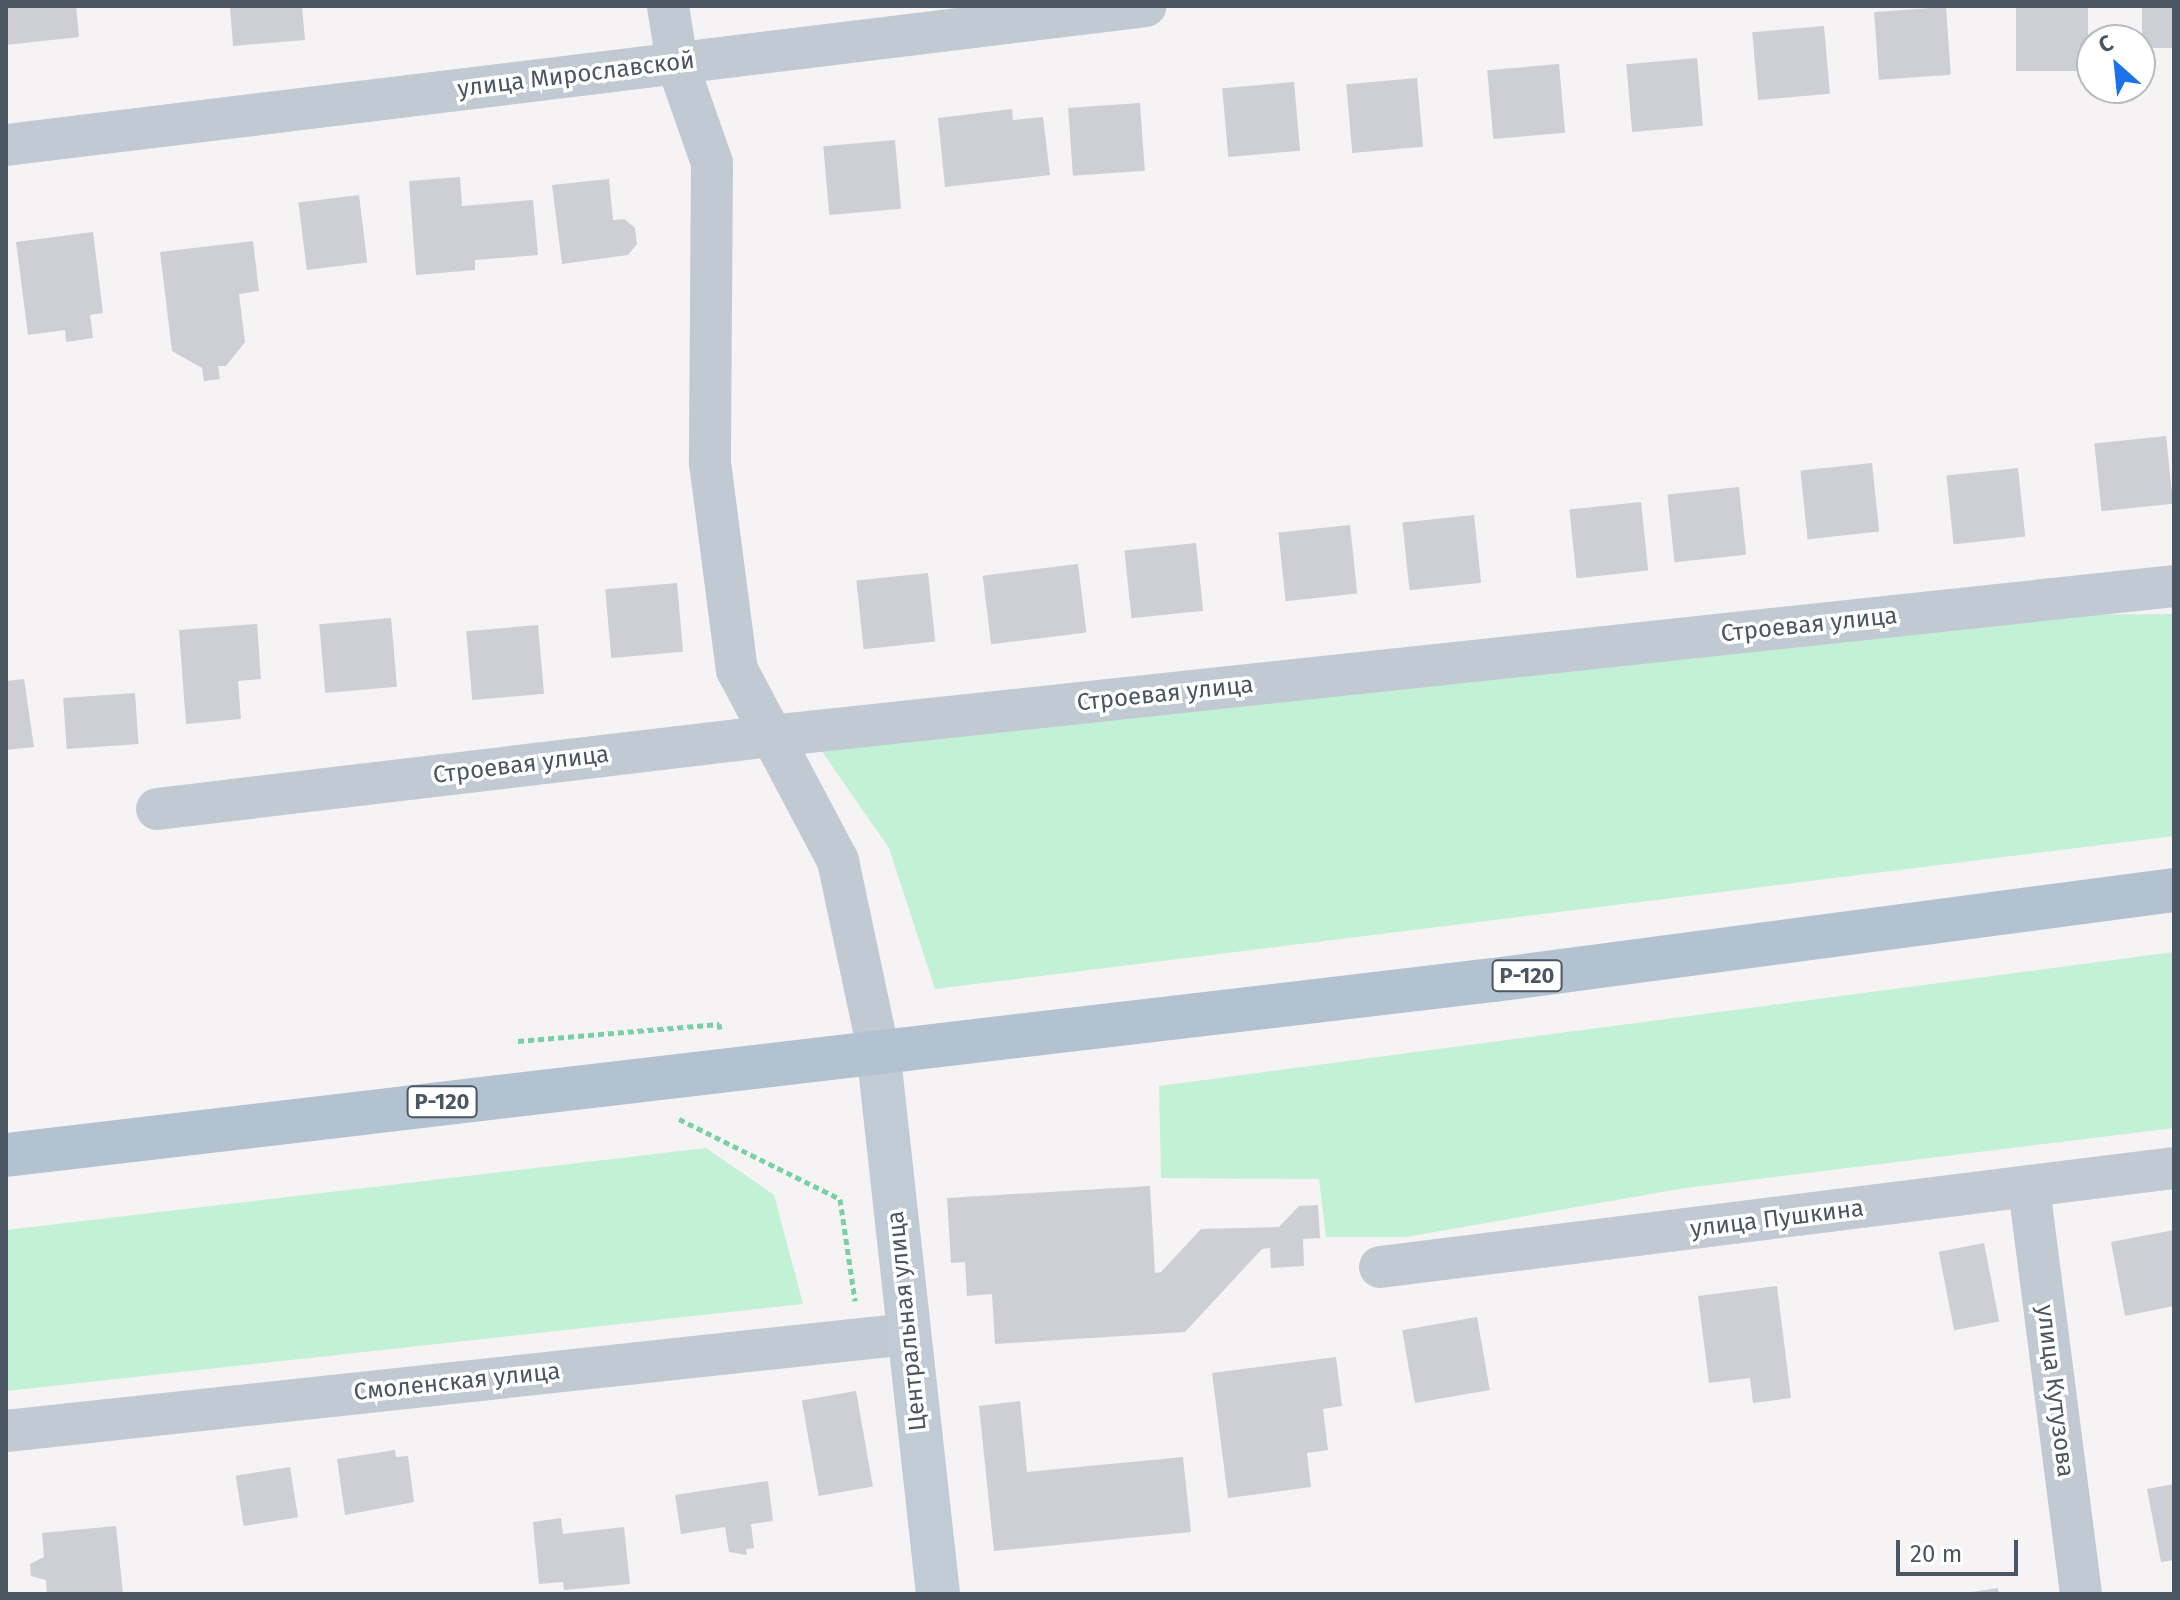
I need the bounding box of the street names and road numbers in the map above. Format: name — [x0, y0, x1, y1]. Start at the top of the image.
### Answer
street label: улица Мирославской — [456, 46, 696, 104]
street label: Строевая улица — [1719, 601, 1899, 649]
street label: Строевая улица — [1075, 670, 1255, 718]
street label: Строевая улица — [431, 740, 611, 790]
road number: Р-120 — [1491, 958, 1563, 994]
road number: Р-120 — [406, 1084, 478, 1120]
street label: улица Пушкина — [1689, 1194, 1865, 1244]
street label: Центральная улица — [881, 1210, 933, 1432]
street label: улица Кутузова — [2030, 1303, 2080, 1479]
street label: Смоленская улица — [352, 1357, 562, 1407]

